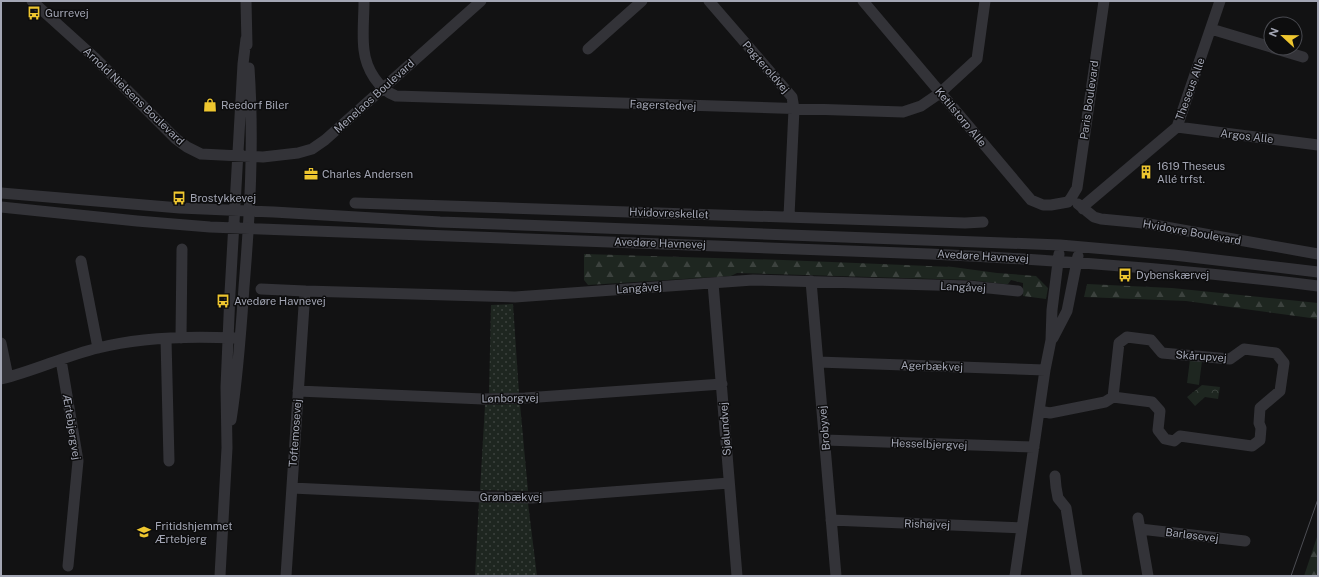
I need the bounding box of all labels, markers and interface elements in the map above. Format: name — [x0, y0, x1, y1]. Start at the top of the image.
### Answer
bus stop icon: Gurrevej — [26, 5, 42, 21]
place label: Gurrevej — [45, 7, 89, 19]
north arrow — [1263, 16, 1303, 56]
text: N — [1267, 26, 1281, 38]
street label: Pagteroldvej — [740, 39, 792, 95]
street label: Arnold Nielsens Boulevard — [81, 45, 187, 147]
street label: Theseus Alle — [1173, 56, 1207, 122]
street label: Menelaos Boulevard — [331, 57, 417, 135]
street label: Paris Boulevard — [1078, 60, 1100, 140]
street label: Ketilstorp Alle — [933, 85, 989, 149]
shop icon: Reedorf Biler — [202, 97, 218, 113]
street label: Fagerstedvej — [630, 98, 697, 112]
place label: Reedorf Biler — [221, 99, 289, 111]
street label: Argos Alle — [1220, 127, 1274, 145]
place label: 1619 Theseus Allé trfst. — [1157, 160, 1226, 185]
building icon: 1619 Theseus Allé trfst. — [1138, 164, 1154, 180]
office icon: Charles Andersen — [303, 166, 319, 182]
place label: Charles Andersen — [322, 168, 413, 180]
bus stop icon: Brostykkevej — [171, 190, 187, 206]
place label: Brostykkevej — [190, 192, 256, 204]
street label: Hvidovreskellet — [629, 206, 709, 220]
street label: Hvidovre Boulevard — [1142, 217, 1242, 247]
street label: Avedøre Havnevej — [614, 235, 706, 251]
street label: Avedøre Havnevej — [937, 248, 1029, 264]
bus stop icon: Dybenskærvej — [1117, 267, 1133, 283]
place label: Dybenskærvej — [1136, 269, 1209, 281]
street label: Langåvej — [616, 280, 662, 296]
street label: Langåvej — [940, 280, 986, 294]
bus stop icon: Avedøre Havnevej — [215, 293, 231, 309]
place label: Avedøre Havnevej — [234, 295, 326, 307]
street label: Skårupvej — [1175, 348, 1227, 364]
street label: Agerbækvej — [901, 359, 963, 373]
street label: Lønborgvej — [481, 391, 539, 404]
street label: Ærtebjergvej — [61, 393, 83, 461]
street label: Toftemosevej — [287, 399, 303, 467]
street label: Sjølundvej — [717, 402, 733, 456]
street label: Brobyvej — [816, 405, 832, 451]
street label: Hesselbjergvej — [891, 437, 967, 451]
street label: Grønbækvej — [480, 491, 542, 503]
street label: Rishøjvej — [904, 517, 950, 531]
place label: Fritidshjemmet Ærtebjerg — [155, 520, 232, 545]
school or university icon: Fritidshjemmet Ærtebjerg — [136, 524, 152, 540]
street label: Barløsevej — [1165, 526, 1219, 544]

